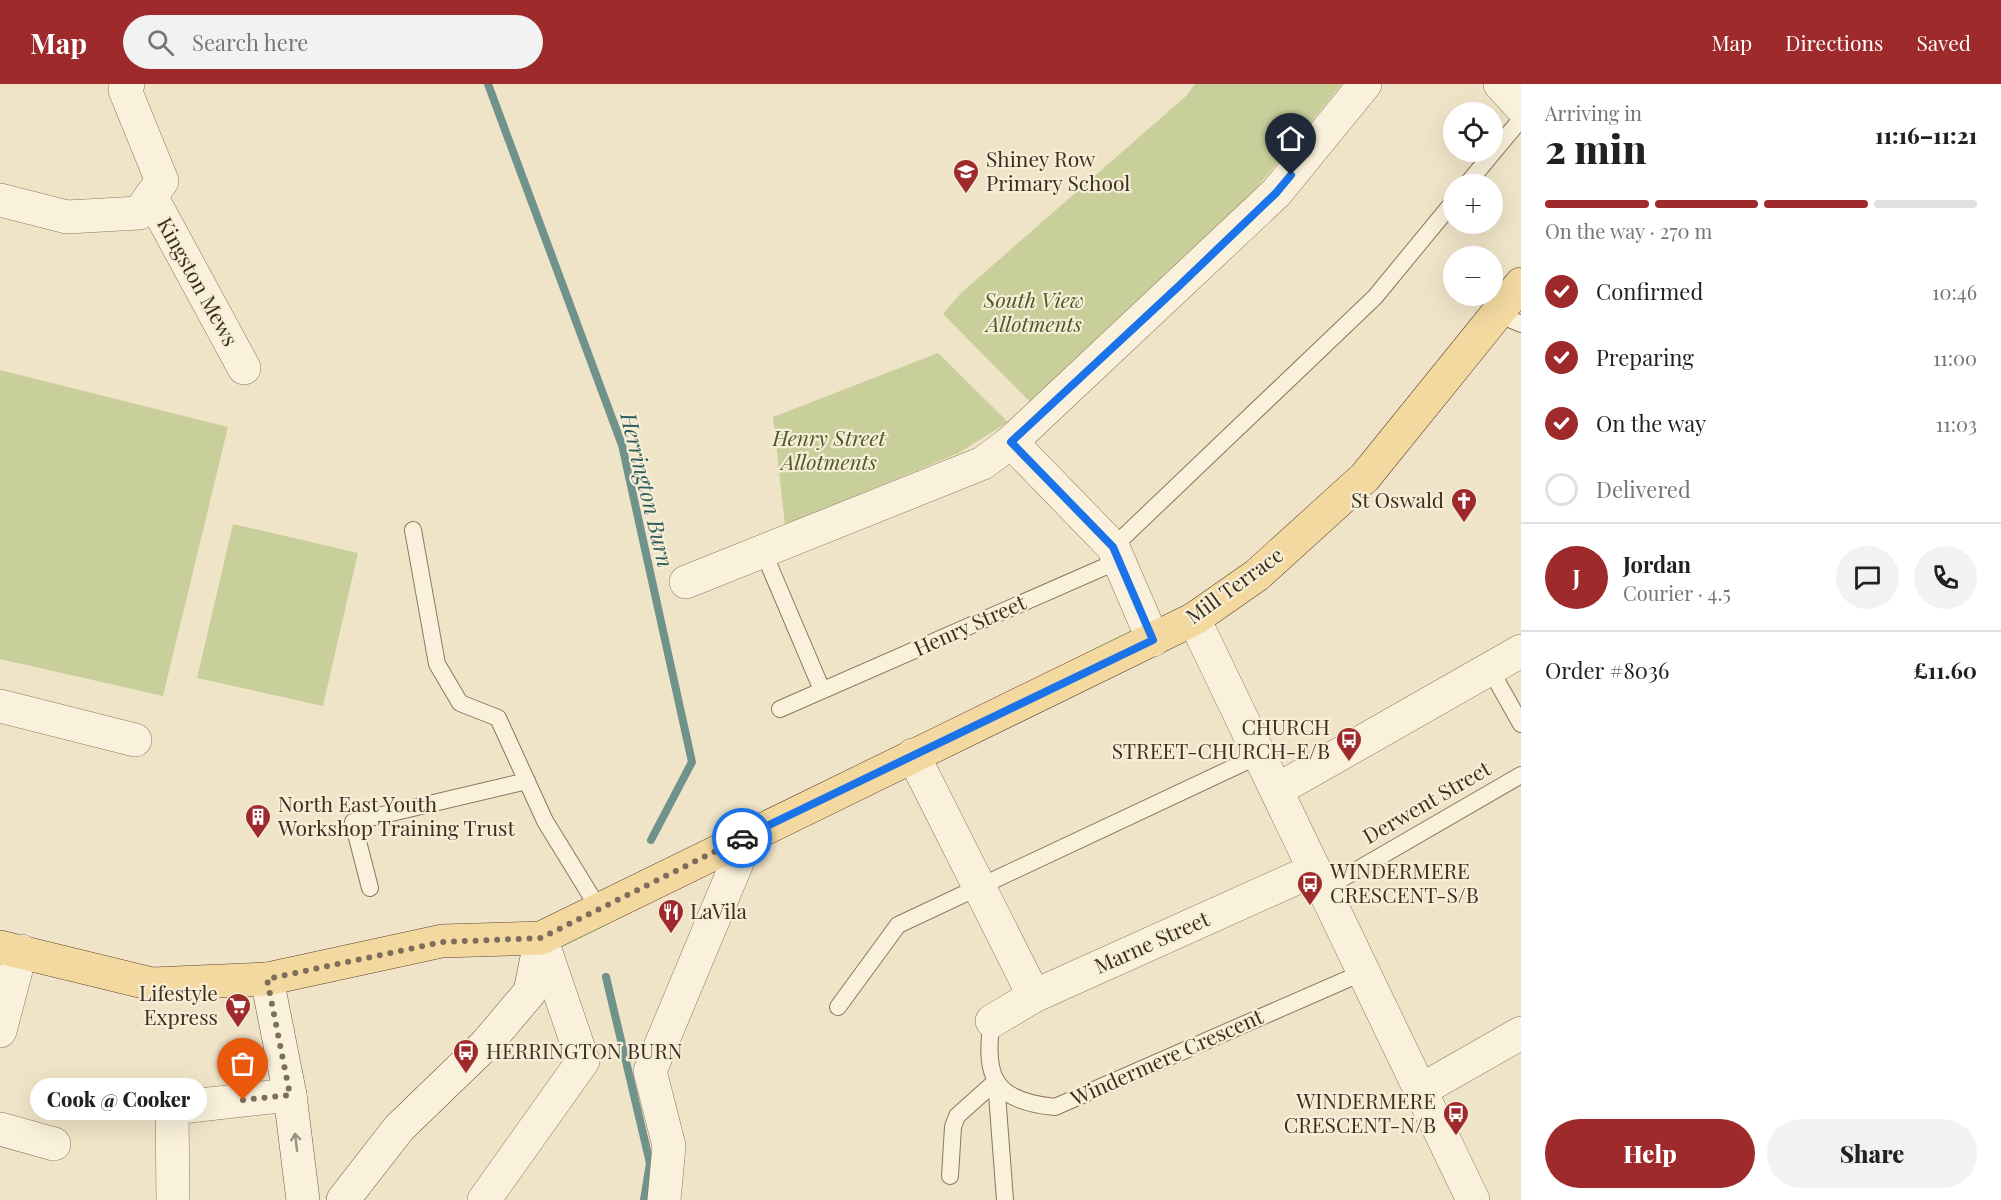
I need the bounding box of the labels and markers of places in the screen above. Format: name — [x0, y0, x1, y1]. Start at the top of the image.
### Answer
pin — [1265, 113, 1316, 175]
place label: Shiney Row Primary School — [986, 144, 1130, 196]
school or university icon: Shiney Row Primary School — [951, 157, 981, 195]
place label: St Oswald — [1351, 485, 1444, 513]
church icon: St Oswald — [1449, 486, 1479, 524]
place label: CHURCH STREET-CHURCH-E/B — [1112, 712, 1330, 764]
bus stop icon: CHURCH STREET-CHURCH-E/B — [1334, 725, 1364, 763]
place label: North East Youth Workshop Training Trust — [277, 789, 516, 841]
building icon: North East Youth Workshop Training Trust — [243, 802, 273, 840]
place label: WINDERMERE CRESCENT-S/B — [1329, 856, 1479, 908]
bus stop icon: WINDERMERE CRESCENT-S/B — [1295, 869, 1325, 907]
place label: LaVila — [690, 896, 747, 924]
restaurant icon: LaVila — [656, 897, 686, 935]
place label: Lifestyle Express — [139, 978, 218, 1030]
supermarket icon: Lifestyle Express — [223, 991, 253, 1029]
place label: HERRINGTON BURN — [486, 1036, 683, 1064]
bus stop icon: HERRINGTON BURN — [451, 1037, 481, 1075]
pin — [217, 1038, 268, 1100]
callout: Cook @ Cooker — [30, 1079, 207, 1121]
place label: WINDERMERE CRESCENT-N/B — [1284, 1086, 1436, 1138]
bus stop icon: WINDERMERE CRESCENT-N/B — [1441, 1099, 1471, 1137]

